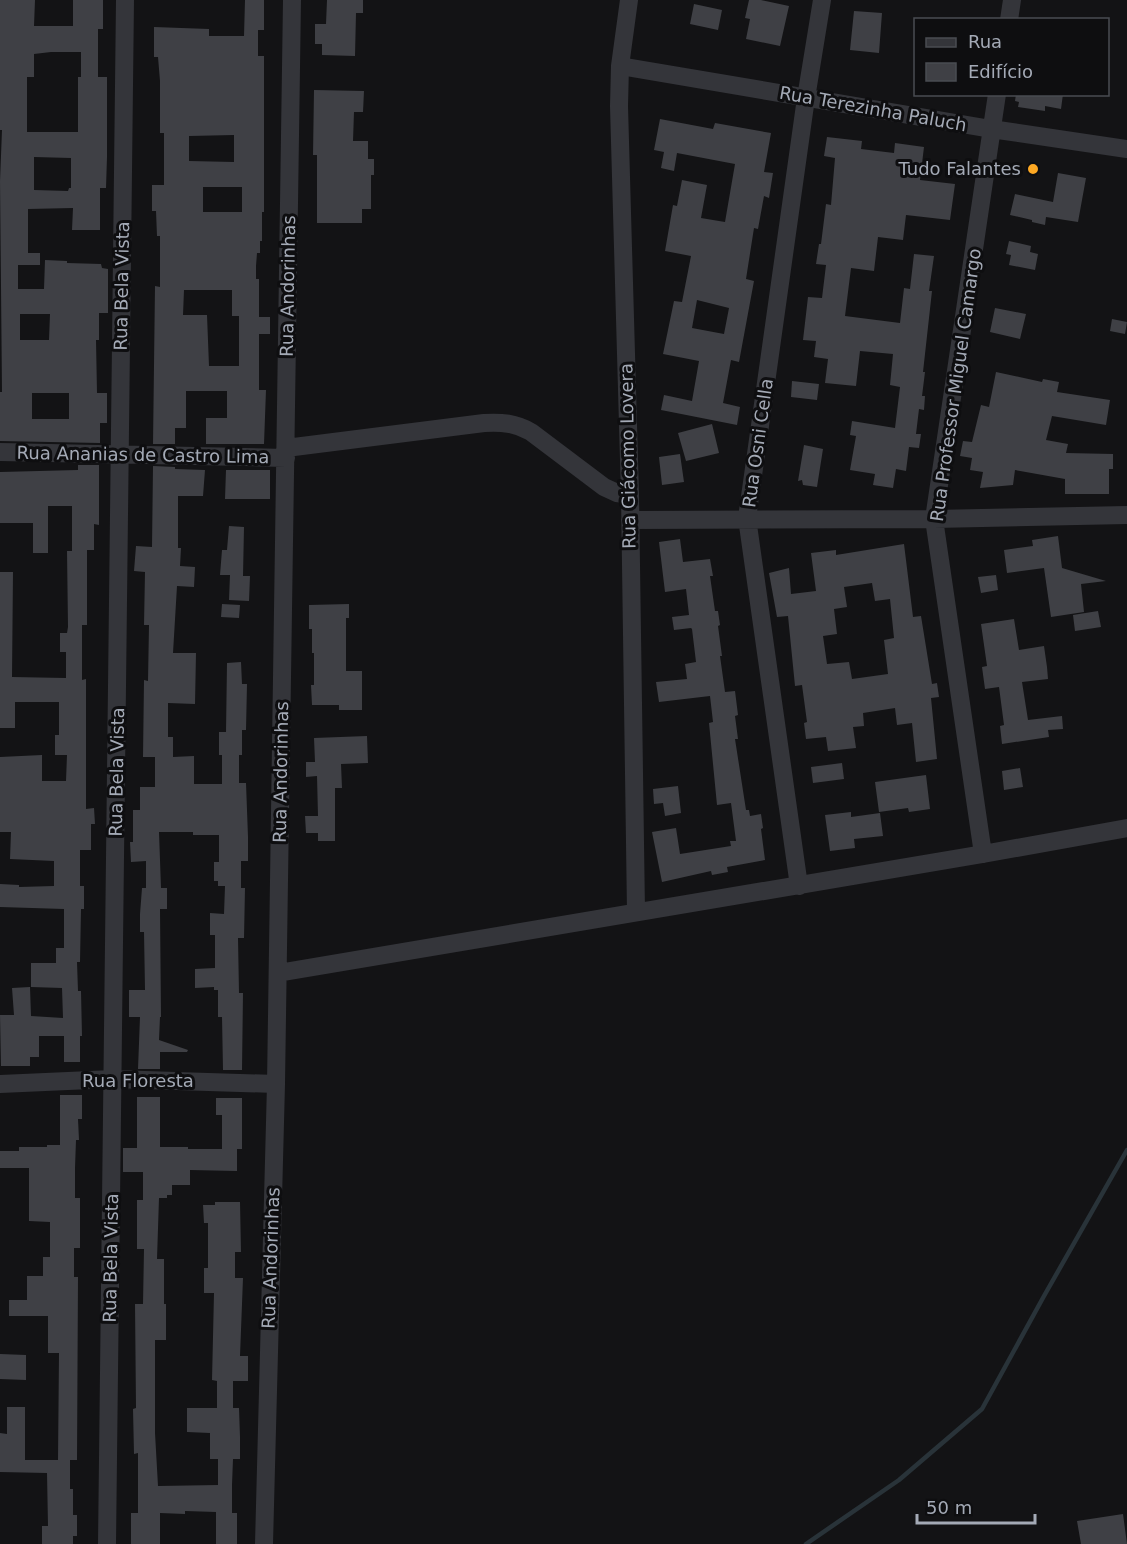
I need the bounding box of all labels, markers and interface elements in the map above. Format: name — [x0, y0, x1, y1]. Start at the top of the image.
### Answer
legend — [914, 18, 1109, 96]
text: Rua — [968, 31, 1002, 52]
text: Edifício — [968, 61, 1033, 82]
street label: Rua Terezinha Paluch — [778, 82, 968, 135]
place label: Tudo Falantes — [897, 158, 1021, 179]
marker: Tudo Falantes — [1026, 162, 1040, 176]
street label: Rua Andorinhas — [276, 215, 299, 357]
street label: Rua Bela Vista — [110, 221, 133, 351]
street label: Rua Professor Miguel Camargo — [926, 247, 985, 523]
street label: Rua Giácomo Lovera — [615, 363, 640, 549]
street label: Rua Osni Cella — [738, 377, 777, 509]
street label: Rua Ananias de Castro Lima — [16, 442, 270, 467]
street label: Rua Andorinhas — [269, 701, 292, 843]
street label: Rua Bela Vista — [105, 707, 128, 837]
street label: Rua Floresta — [82, 1070, 194, 1091]
street label: Rua Andorinhas — [258, 1187, 283, 1329]
street label: Rua Bela Vista — [99, 1193, 122, 1323]
scale bar — [917, 1487, 1036, 1525]
text: 50 m — [926, 1497, 972, 1518]

